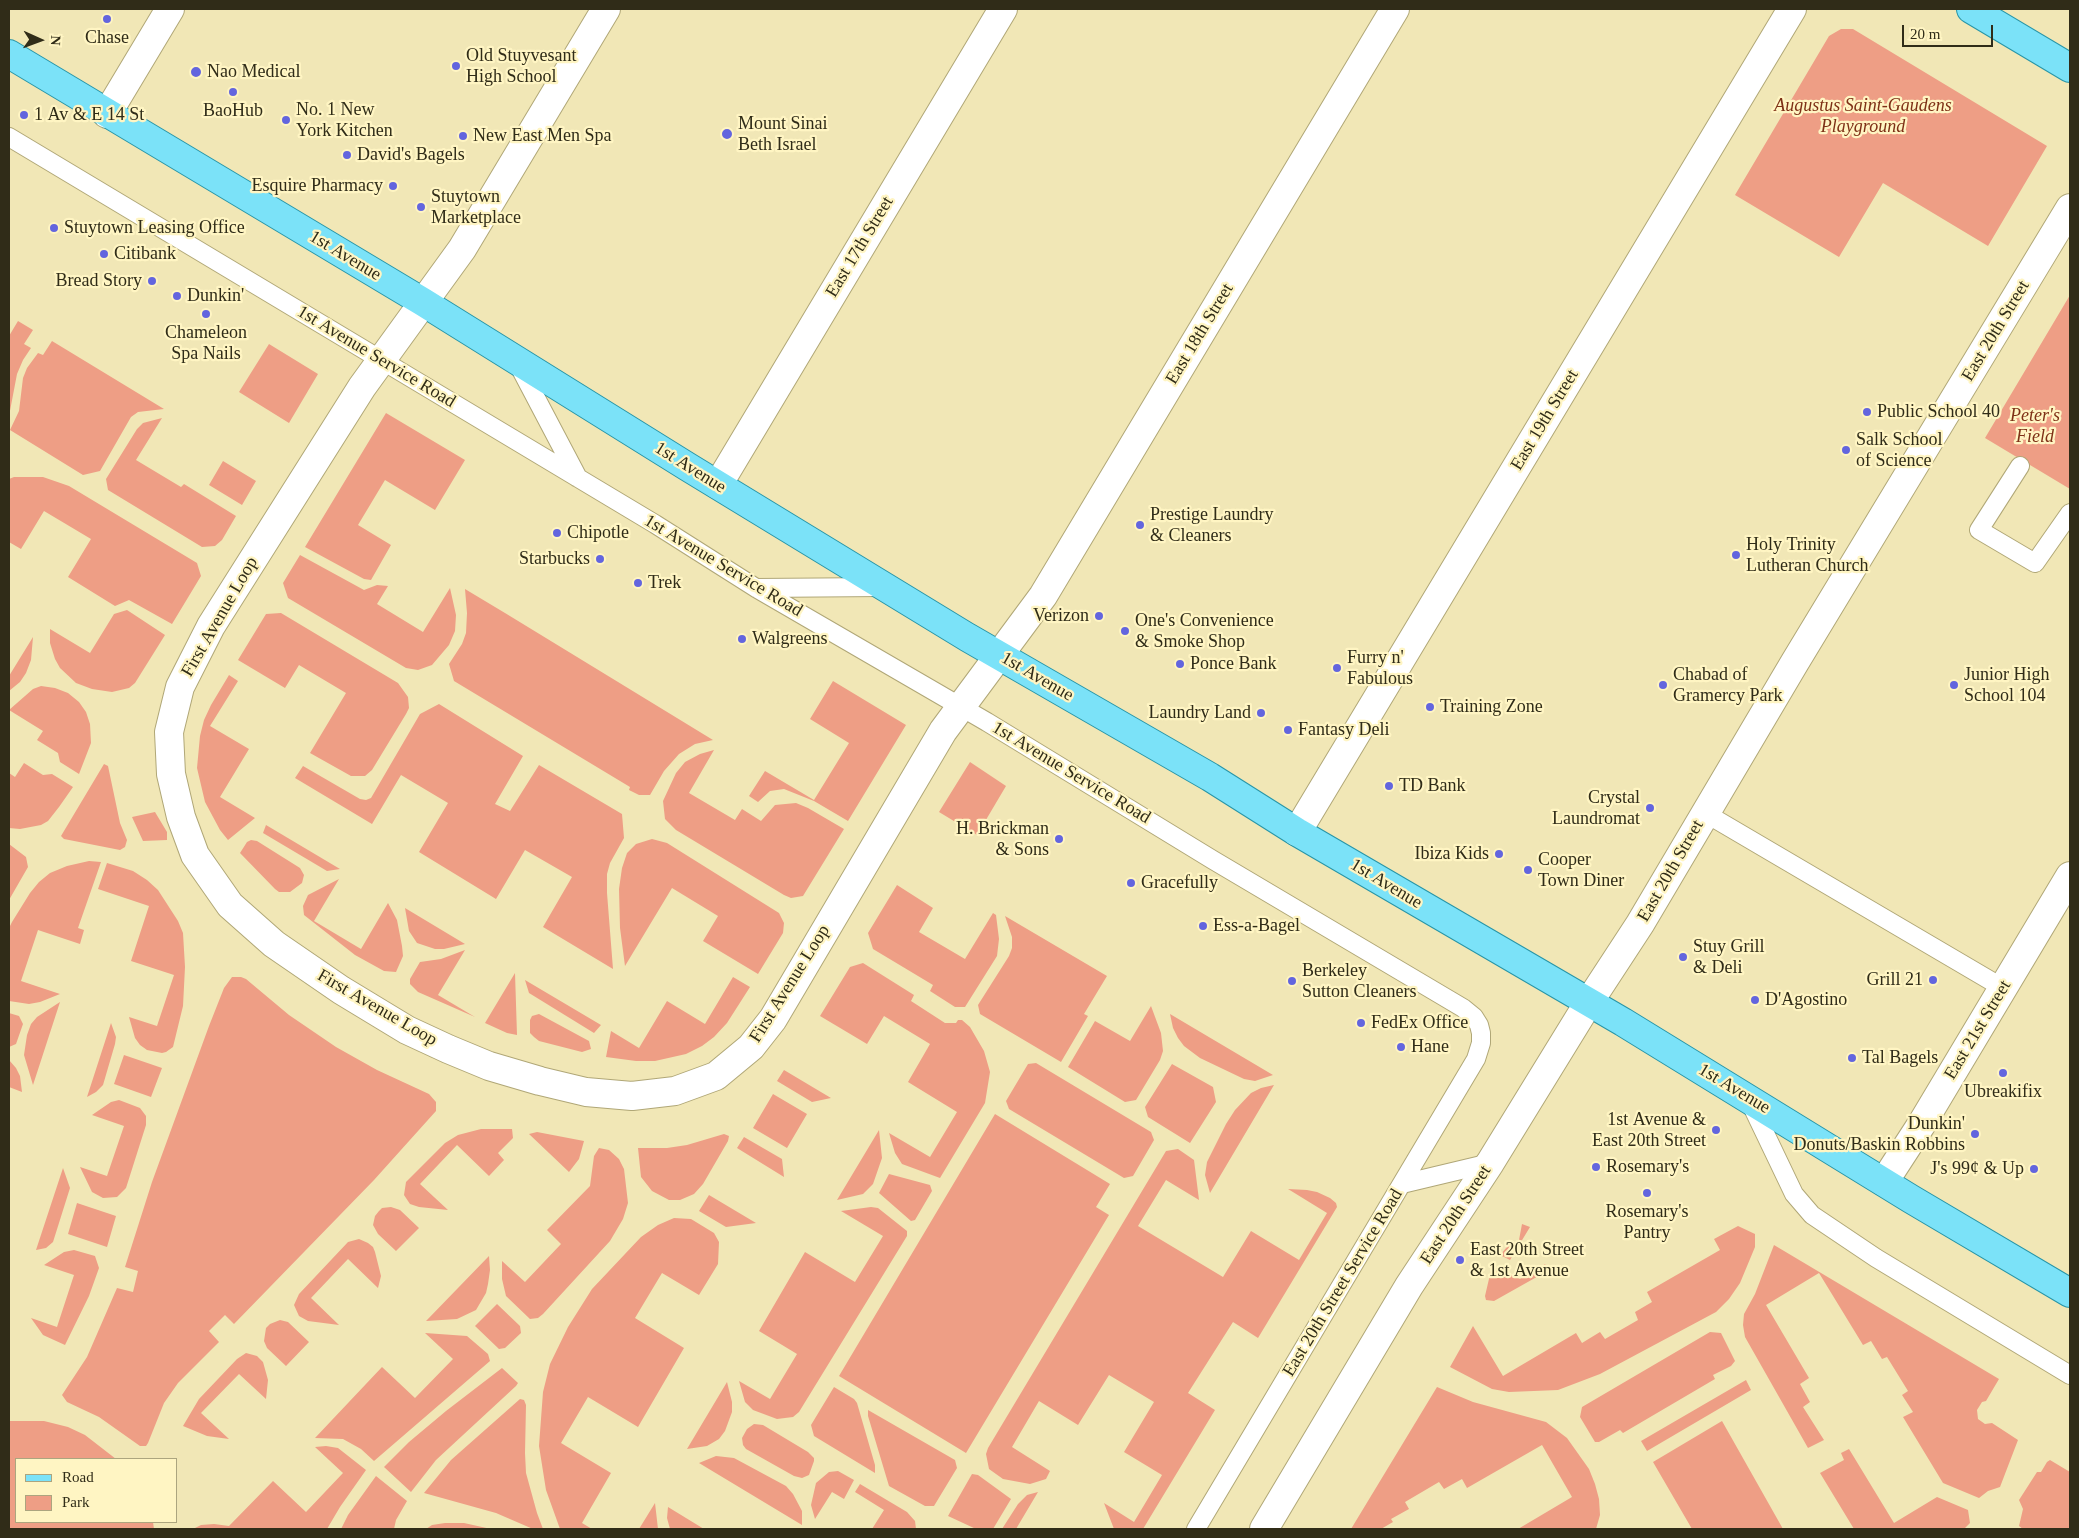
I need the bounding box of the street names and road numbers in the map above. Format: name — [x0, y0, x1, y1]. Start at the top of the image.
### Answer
street label: East 17th Street — [821, 193, 899, 301]
street label: 1st Avenue — [305, 226, 385, 286]
street label: East 20th Street — [1957, 277, 2035, 385]
street label: East 18th Street — [1161, 280, 1239, 388]
street label: 1st Avenue Service Road — [293, 301, 459, 413]
street label: East 19th Street — [1506, 366, 1584, 474]
street label: 1st Avenue — [650, 438, 730, 498]
street label: 1st Avenue Service Road — [640, 510, 806, 622]
street label: First Avenue Loop — [177, 553, 263, 681]
street label: 1st Avenue — [997, 648, 1077, 706]
street label: 1st Avenue Service Road — [988, 717, 1154, 829]
street label: East 20th Street — [1633, 816, 1709, 926]
street label: 1st Avenue — [1346, 854, 1426, 914]
street label: First Avenue Loop — [745, 921, 835, 1047]
street label: First Avenue Loop — [313, 965, 441, 1051]
street label: East 21st Street — [1940, 976, 2016, 1084]
street label: 1st Avenue — [1694, 1059, 1774, 1119]
street label: East 20th Street — [1416, 1161, 1496, 1269]
street label: East 20th Street Service Road — [1278, 1185, 1408, 1381]

